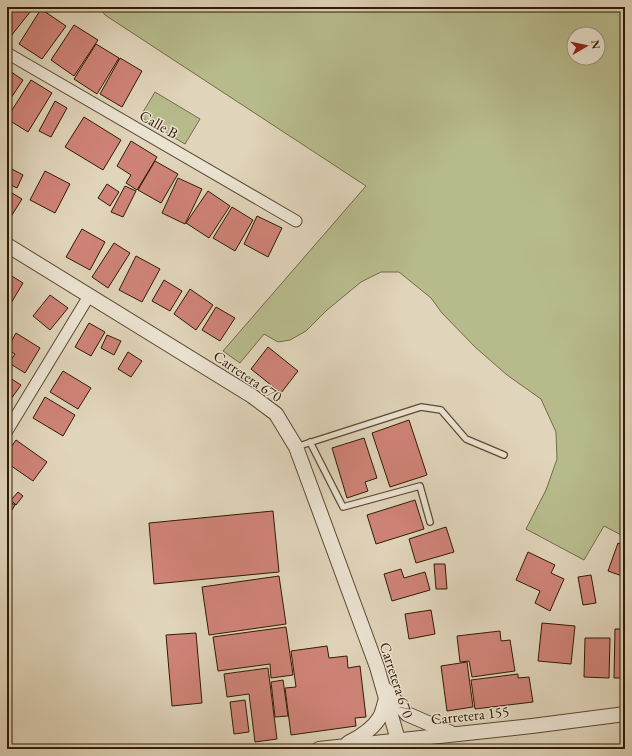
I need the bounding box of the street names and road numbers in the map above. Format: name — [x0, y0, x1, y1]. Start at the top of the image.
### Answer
street label: Calle B — [136, 105, 182, 143]
street label: Carretera 670 — [210, 346, 286, 406]
street label: Carretera 670 — [376, 640, 418, 720]
street label: Carretera 155 — [430, 701, 510, 729]

